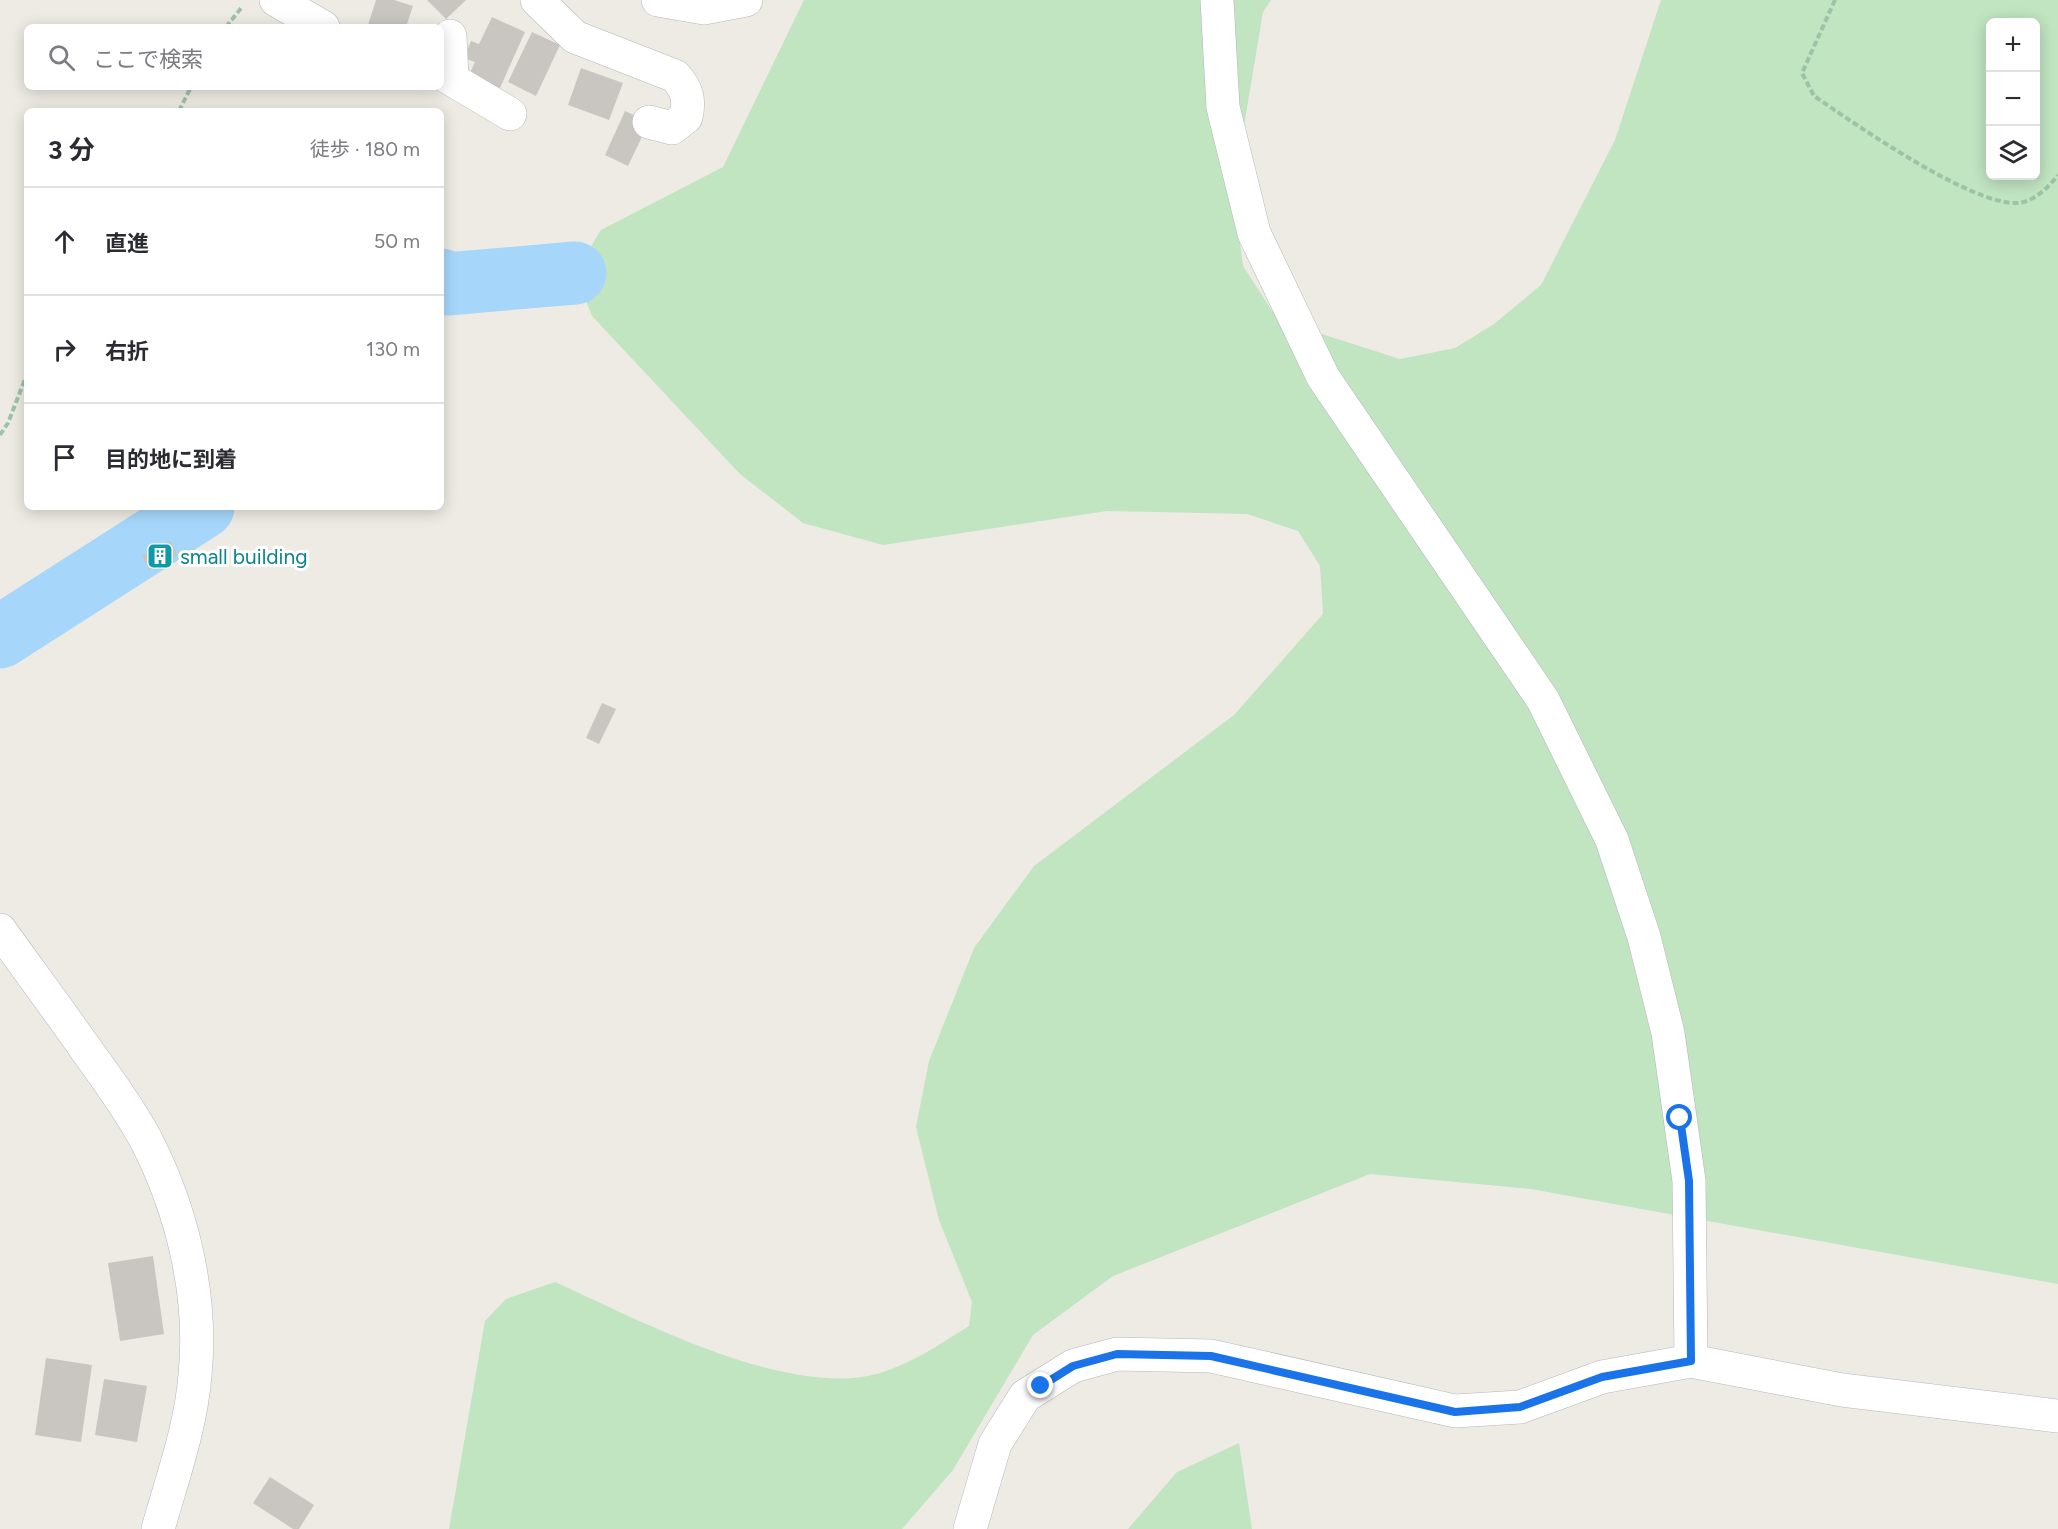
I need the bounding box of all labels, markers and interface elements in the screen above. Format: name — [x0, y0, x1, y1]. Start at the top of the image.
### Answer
map controls — [1986, 18, 2040, 180]
button: + — [1986, 18, 2040, 72]
search box — [24, 24, 444, 90]
icon: search — [45, 41, 78, 74]
text: ここで検索 — [93, 46, 203, 73]
button: − — [1986, 72, 2040, 126]
button: layers — [1986, 126, 2040, 180]
text: 3 分 — [48, 134, 95, 166]
text: 徒歩 · 180 m — [310, 137, 420, 161]
icon: ahead — [48, 225, 81, 258]
text: 50 m — [374, 229, 420, 253]
text: 直進 — [105, 230, 149, 257]
icon: right — [48, 333, 81, 366]
text: 130 m — [366, 337, 420, 361]
text: 右折 — [105, 338, 149, 365]
icon: arrive — [48, 441, 81, 474]
text: 目的地に到着 — [105, 446, 237, 473]
building icon: small building — [145, 541, 175, 571]
place label: small building — [180, 544, 308, 569]
route start — [1666, 1104, 1692, 1130]
route end — [1027, 1372, 1053, 1398]

